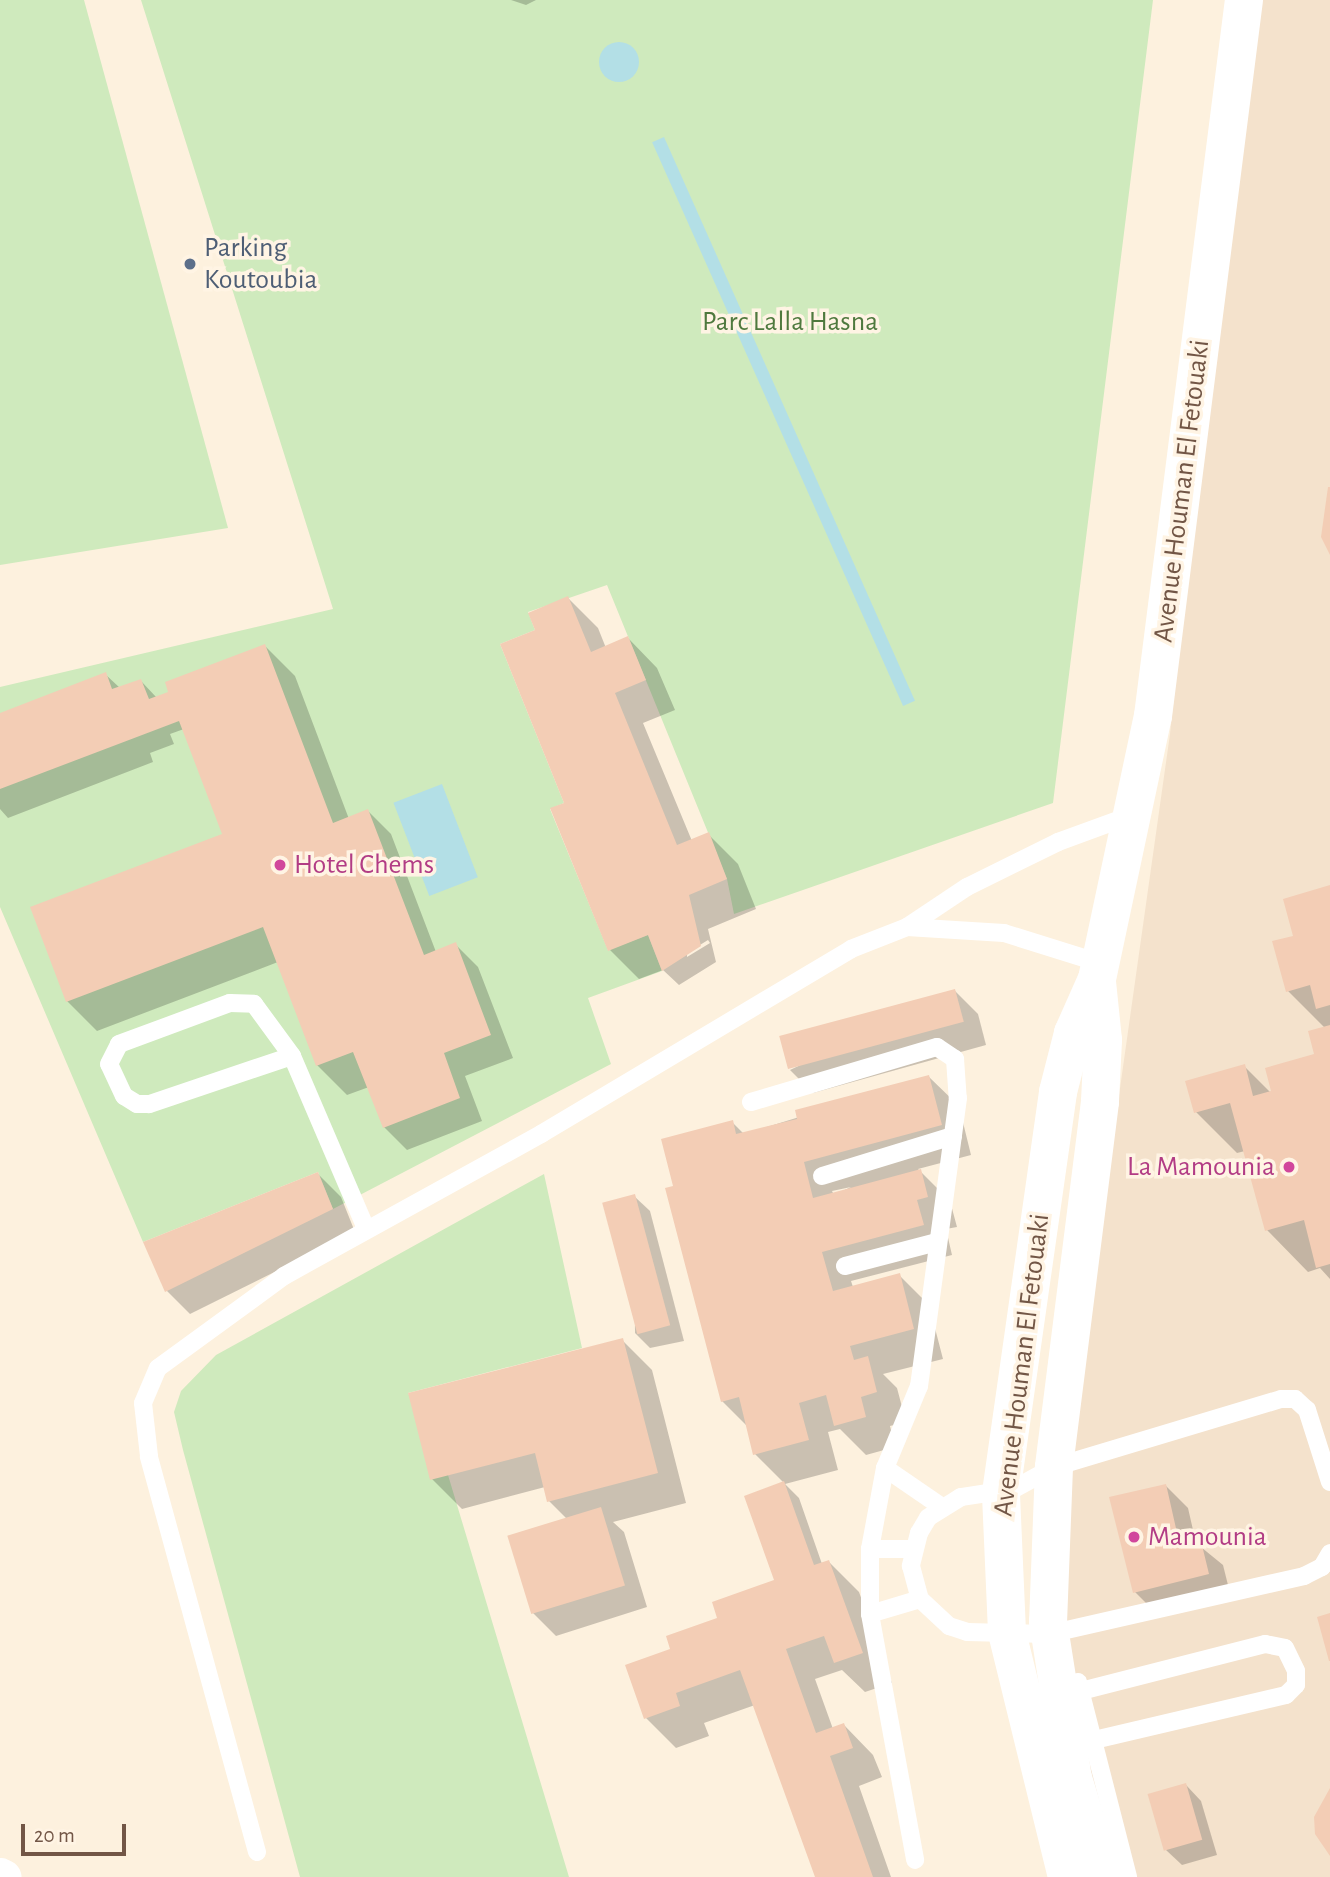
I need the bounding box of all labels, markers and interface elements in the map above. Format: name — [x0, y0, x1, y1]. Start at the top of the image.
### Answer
place label: Parking Koutoubia — [204, 231, 317, 297]
marker: Parking Koutoubia — [182, 256, 198, 272]
park label: Parc Lalla Hasna — [702, 305, 878, 339]
street label: Avenue Houman El Fetouaki — [1147, 338, 1217, 644]
place label: Hotel Chems — [294, 848, 434, 882]
marker: Hotel Chems — [272, 857, 288, 873]
place label: La Mamounia — [1127, 1150, 1275, 1184]
marker: La Mamounia — [1281, 1159, 1297, 1175]
street label: Avenue Houman El Fetouaki — [987, 1212, 1057, 1518]
place label: Mamounia — [1148, 1520, 1267, 1554]
marker: Mamounia — [1126, 1529, 1142, 1545]
scale bar — [24, 1811, 130, 1855]
text: 20 m — [34, 1825, 75, 1846]

